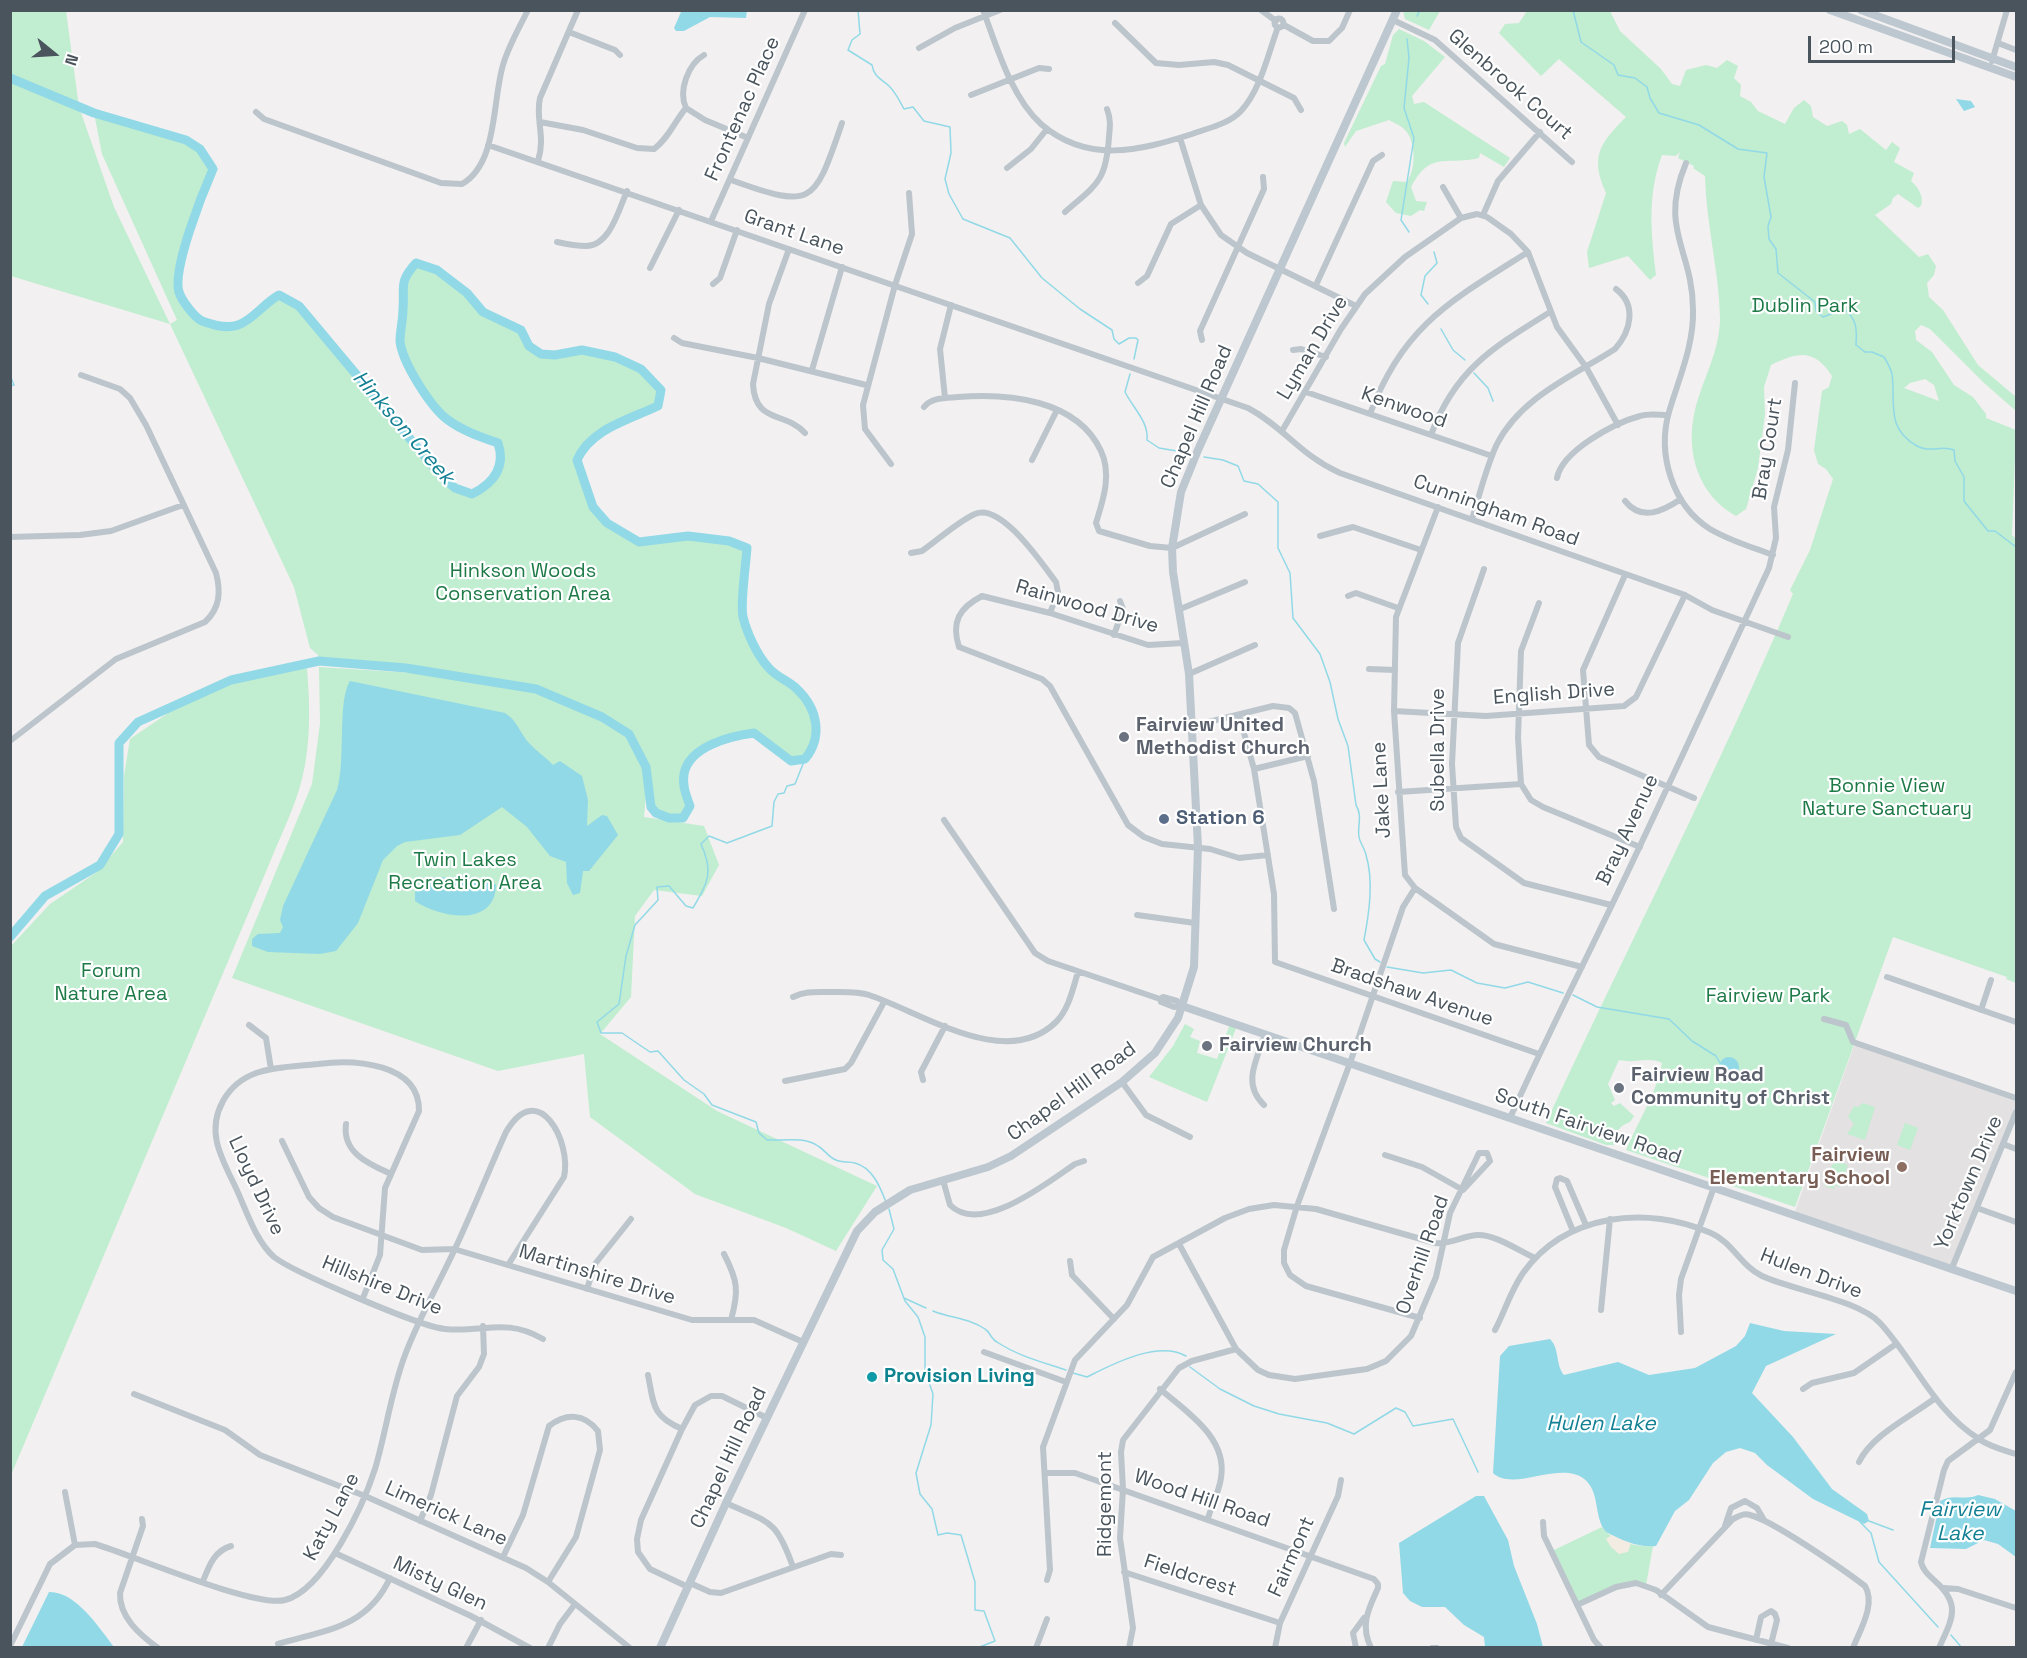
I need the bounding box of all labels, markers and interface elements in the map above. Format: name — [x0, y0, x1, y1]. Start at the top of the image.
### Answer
north arrow — [24, 24, 84, 84]
street label: Glenbrook Court — [1443, 24, 1577, 146]
scale bar — [1811, 24, 1958, 62]
street label: Frontenac Place — [700, 33, 786, 185]
text: 200 m — [1819, 35, 1873, 58]
text: N — [60, 51, 83, 68]
street label: Grant Lane — [741, 205, 847, 261]
street label: Lyman Drive — [1273, 292, 1353, 404]
park label: Dublin Park — [1751, 295, 1859, 319]
street label: Chapel Hill Road — [1156, 342, 1238, 492]
water label: Hinkson Creek — [347, 366, 459, 490]
street label: Kenwood — [1358, 382, 1450, 434]
street label: Bray Court — [1748, 396, 1788, 502]
street label: Cunningham Road — [1410, 470, 1582, 552]
park label: Hinkson Woods Conservation Area — [435, 560, 611, 607]
street label: Rainwood Drive — [1013, 575, 1161, 639]
street label: English Drive — [1492, 678, 1616, 710]
street label: Subella Drive — [1427, 688, 1451, 812]
place label: Fairview United Methodist Church — [1136, 714, 1310, 761]
marker: Fairview United Methodist Church — [1117, 730, 1131, 744]
street label: Jake Lane — [1367, 741, 1397, 839]
street label: Bray Avenue — [1592, 771, 1664, 889]
park label: Bonnie View Nature Sanctuary — [1802, 775, 1972, 822]
place label: Station 6 — [1176, 807, 1265, 831]
marker: Station 6 — [1157, 812, 1171, 826]
park label: Twin Lakes Recreation Area — [388, 849, 542, 896]
street label: Bradshaw Avenue — [1328, 954, 1496, 1032]
park label: Forum Nature Area — [55, 960, 167, 1007]
park label: Fairview Park — [1706, 985, 1830, 1009]
place label: Fairview Church — [1219, 1034, 1372, 1058]
street label: Chapel Hill Road — [1003, 1037, 1141, 1147]
marker: Fairview Church — [1200, 1039, 1214, 1053]
place label: Fairview Road Community of Christ — [1631, 1064, 1830, 1111]
marker: Fairview Road Community of Christ — [1612, 1081, 1626, 1095]
street label: South Fairview Road — [1492, 1084, 1684, 1170]
street label: Yorktown Drive — [1930, 1112, 2008, 1254]
street label: Lloyd Drive — [223, 1133, 289, 1239]
place label: Fairview Elementary School — [1709, 1144, 1890, 1191]
marker: Fairview Elementary School — [1895, 1160, 1909, 1174]
street label: Overhill Road — [1391, 1192, 1455, 1318]
street label: Martinshire Drive — [516, 1240, 678, 1310]
street label: Hulen Drive — [1757, 1244, 1865, 1304]
street label: Hillshire Drive — [318, 1251, 446, 1321]
place label: Provision Living — [884, 1365, 1035, 1389]
marker: Provision Living — [865, 1370, 879, 1384]
street label: Chapel Hill Road — [686, 1383, 772, 1533]
water label: Hulen Lake — [1546, 1411, 1656, 1437]
street label: Ridgemont — [1094, 1451, 1118, 1557]
street label: Wood Hill Road — [1131, 1465, 1273, 1533]
street label: Katy Lane — [299, 1469, 365, 1565]
street label: Limerick Lane — [381, 1476, 511, 1552]
water label: Fairview Lake — [1919, 1497, 2001, 1547]
street label: Fairmont — [1264, 1513, 1320, 1601]
street label: Fieldcrest — [1141, 1550, 1239, 1602]
street label: Misty Glen — [389, 1552, 491, 1616]

